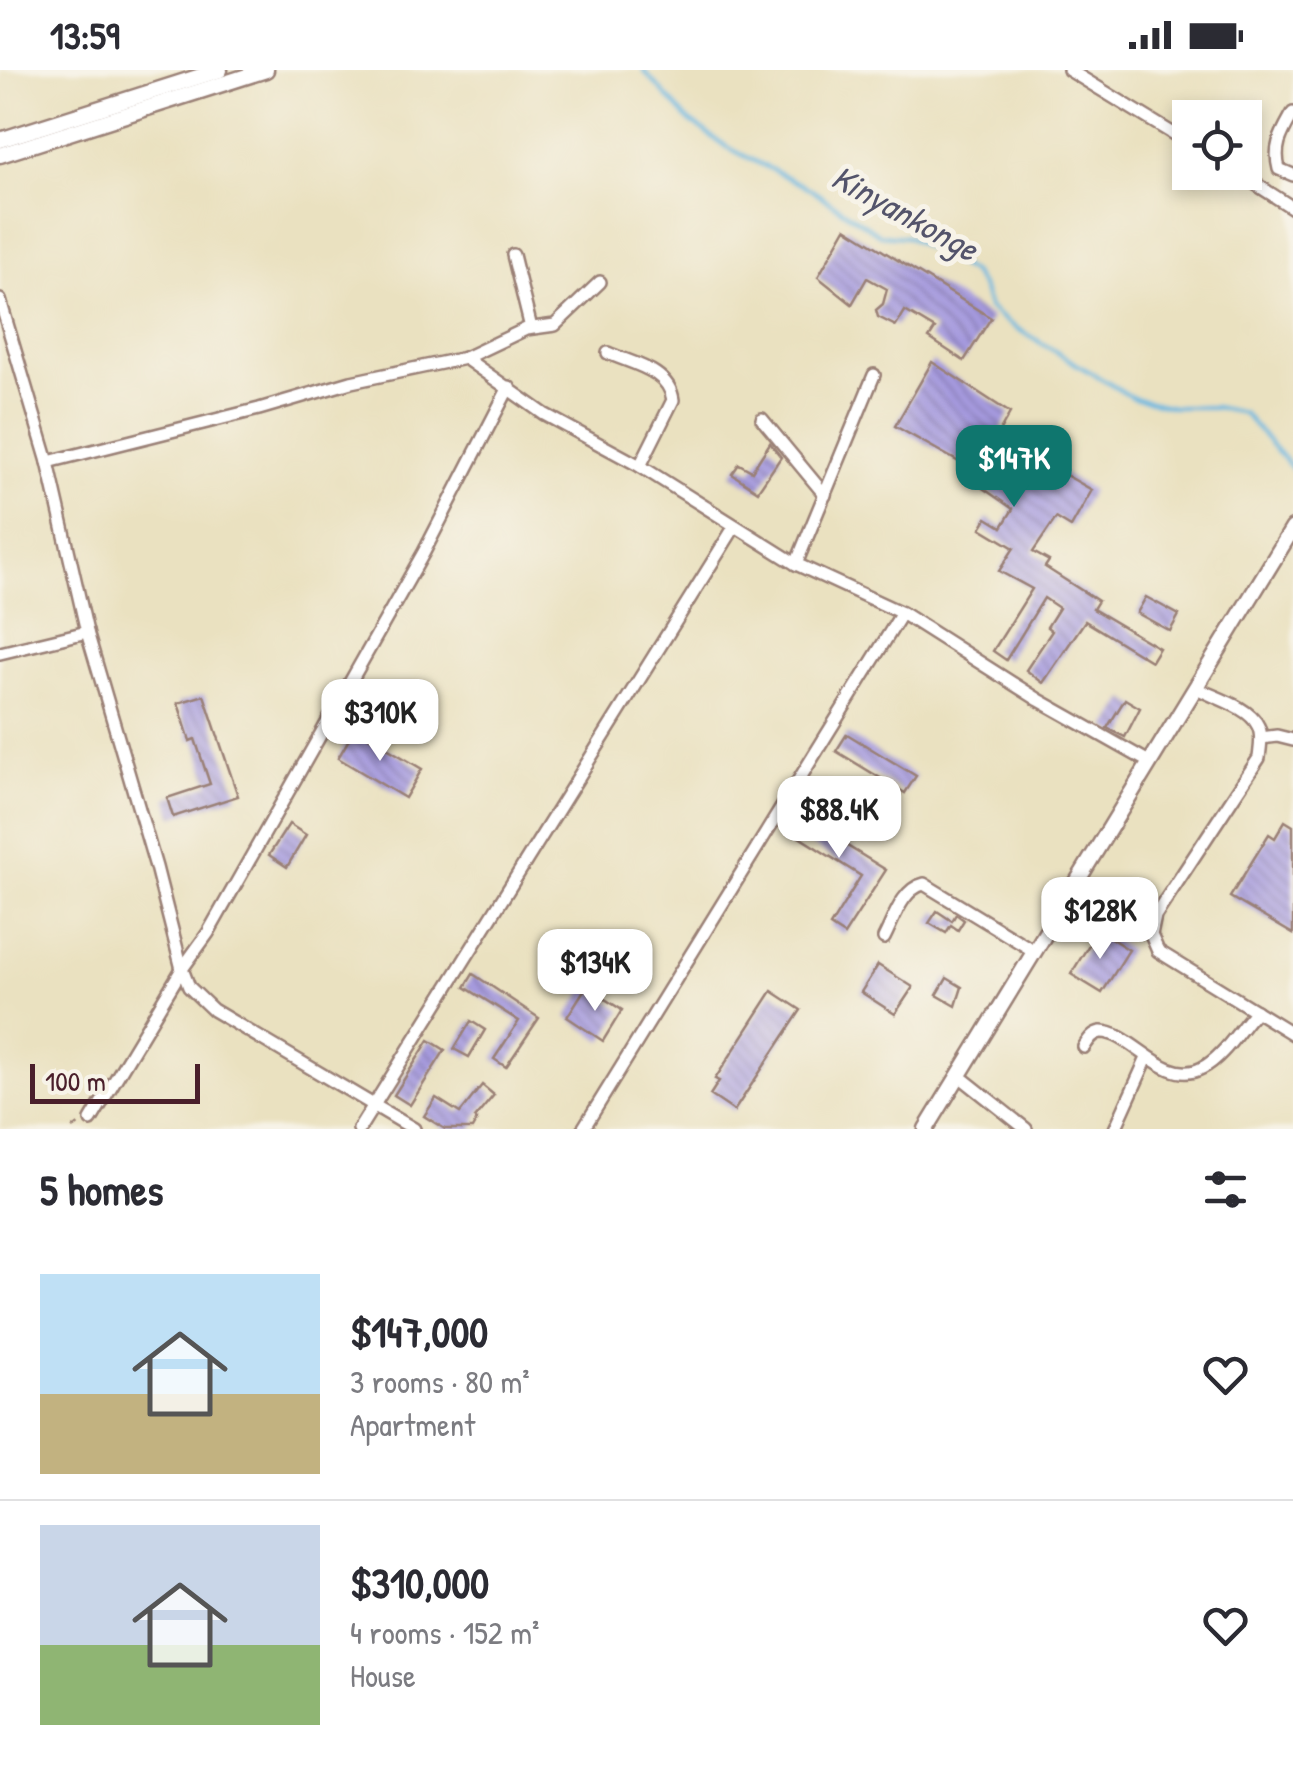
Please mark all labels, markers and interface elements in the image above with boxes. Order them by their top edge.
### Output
text: 13:59 [50,9,120,61]
map controls [1172,100,1262,190]
button: locate [1172,100,1262,190]
water label: Kinyankonge [824,153,989,273]
pin: $147K [944,425,1084,510]
text: $147K [978,436,1050,479]
pin: $310K [310,679,450,764]
text: $310K [343,690,417,733]
pin: $88.4K [758,776,920,861]
text: $88.4K [799,787,879,830]
pin: $128K [1030,877,1170,962]
text: $128K [1063,888,1137,931]
pin: $134K [525,929,665,1014]
text: $134K [560,940,630,983]
scale bar [30,1059,200,1104]
text: 100 m [45,1062,106,1100]
text: 5 homes [40,1161,163,1218]
icon: filters [1198,1162,1253,1217]
text: $147,000 [350,1303,488,1360]
icon: home [120,1314,240,1434]
icon: heart [1198,1347,1253,1402]
text: 3 rooms · 80 m² [350,1360,530,1403]
text: Apartment [350,1403,475,1446]
text: $310,000 [350,1554,489,1611]
icon: home [120,1565,240,1685]
icon: heart [1198,1598,1253,1653]
text: 4 rooms · 152 m² [350,1611,539,1654]
text: House [350,1654,416,1697]

